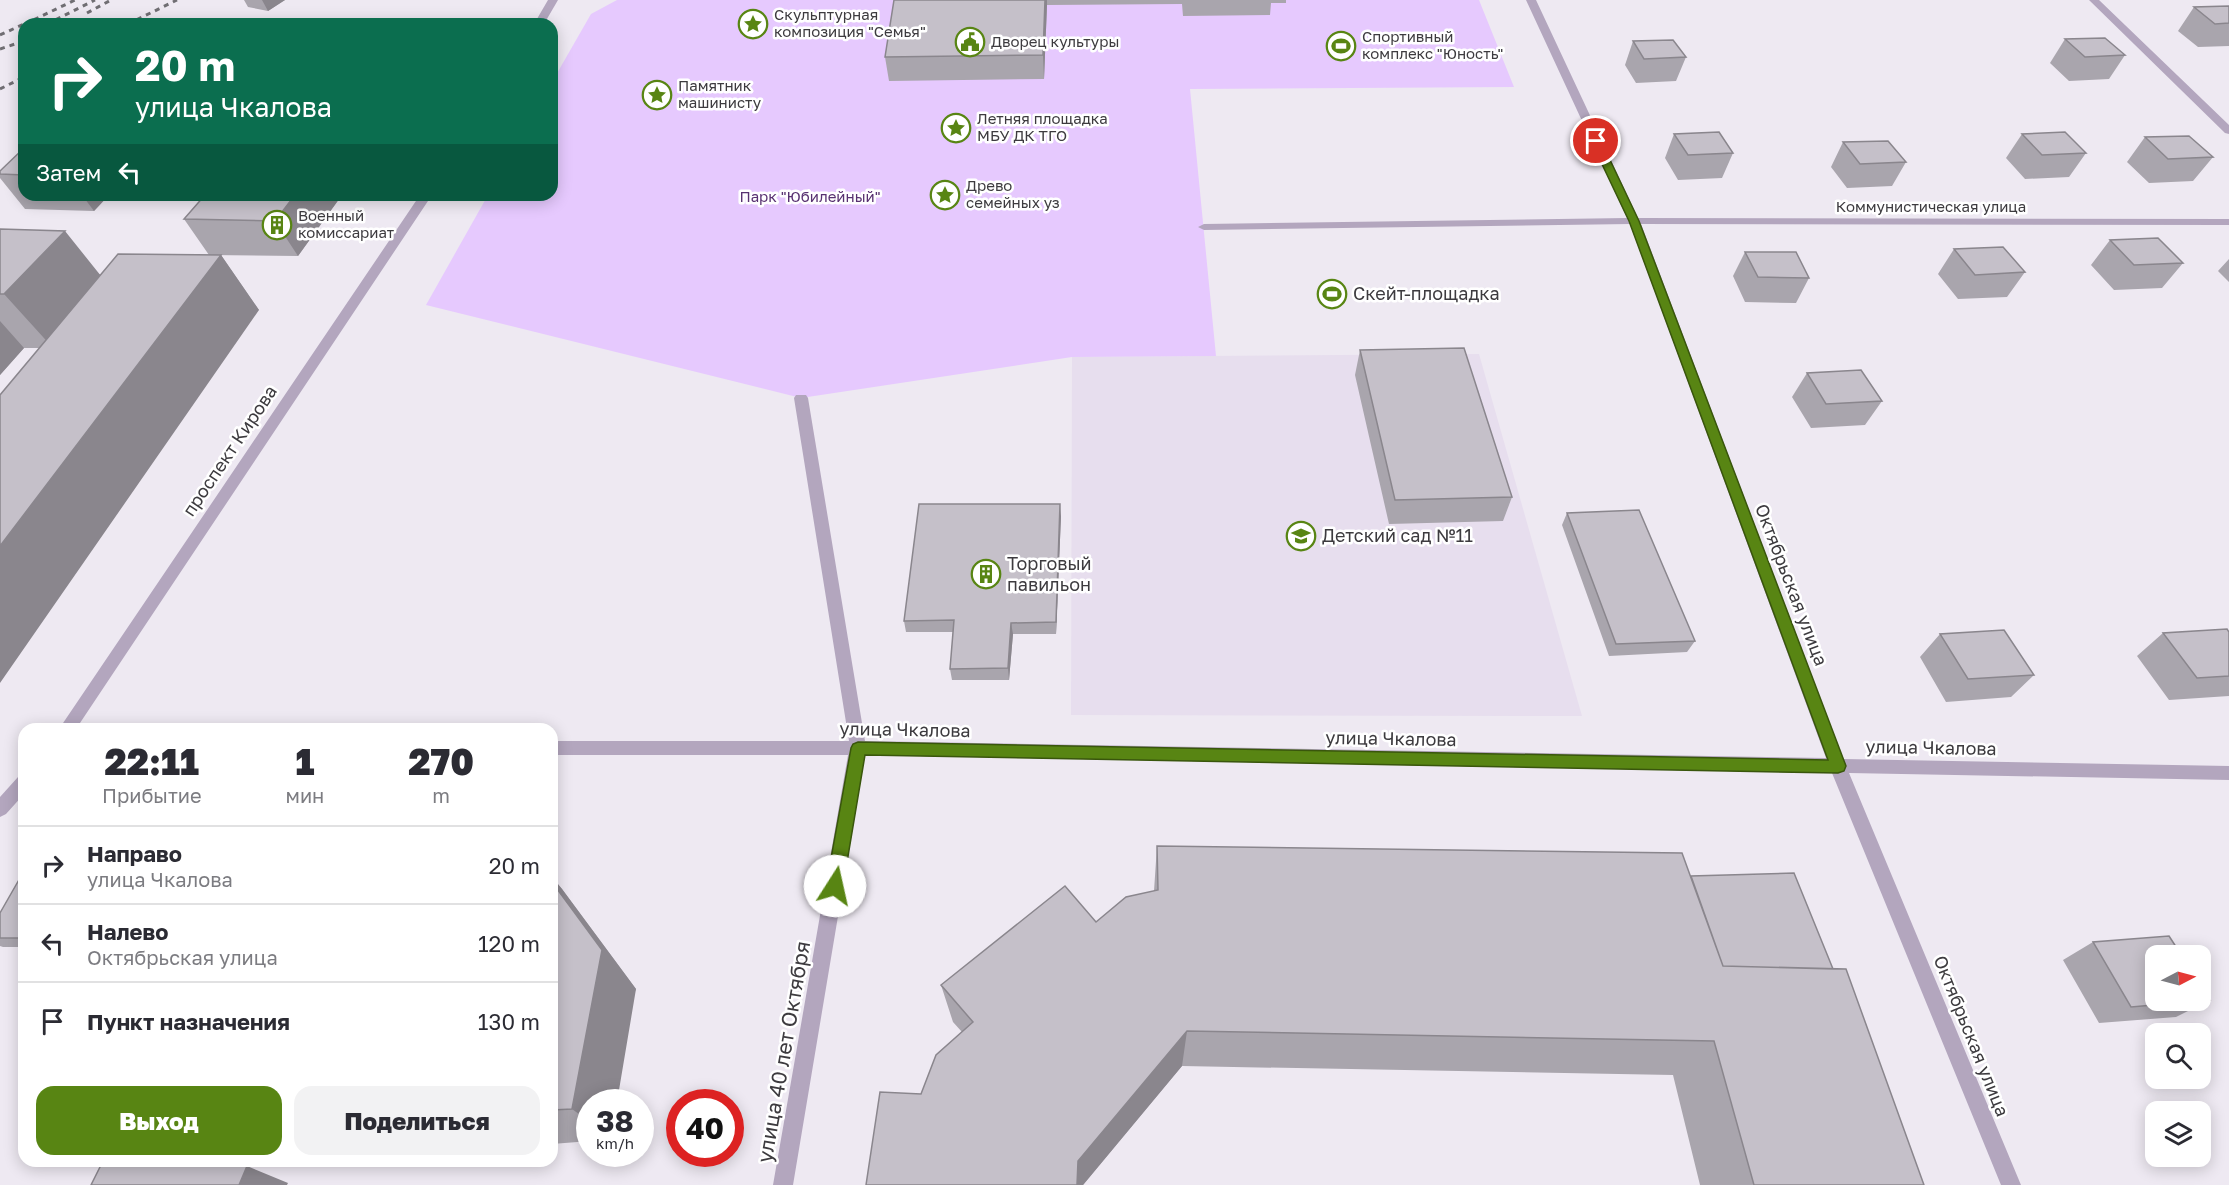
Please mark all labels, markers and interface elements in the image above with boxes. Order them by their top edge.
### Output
place label: Скульптурная композиция "Семья" [774,5,926,40]
place icon: Скульптурная композиция "Семья" [737,8,769,40]
public building icon: Дворец культуры [954,26,986,58]
place label: Спортивный комплекс "Юность" [1362,27,1503,62]
sports icon: Спортивный комплекс "Юность" [1325,30,1357,62]
place label: Дворец культуры [991,32,1119,50]
text: 20 m [135,40,235,90]
icon: right [36,42,114,120]
place label: Памятник машинисту [678,76,762,111]
place icon: Памятник машинисту [641,79,673,111]
text: улица Чкалова [135,91,332,123]
place label: Летняя площадка МБУ ДК ТГО [977,109,1108,144]
place icon: Летняя площадка МБУ ДК ТГО [940,112,972,144]
pin [1570,115,1621,166]
icon: arrive [1579,124,1612,157]
icon: left [113,156,146,189]
text: Затем [36,159,101,186]
place label: Древо семейных уз [966,176,1060,211]
place icon: Древо семейных уз [929,179,961,211]
park label: Парк "Юбилейный" [739,187,881,205]
street label: Коммунистическая улица [1836,197,2026,215]
place label: Военный комиссариат [298,206,395,241]
building icon: Военный комиссариат [261,209,293,241]
sports icon: Скейт-площадка [1316,278,1348,310]
place label: Скейт-площадка [1353,282,1500,304]
street label: проспект Кирова [177,381,281,520]
street label: Октябрьская улица [1751,501,1833,669]
school or university icon: Детский сад №11 [1285,520,1317,552]
place label: Детский сад №11 [1322,524,1473,546]
place label: Торговый павильон [1007,552,1092,595]
building icon: Торговый павильон [970,558,1002,590]
street label: улица Чкалова [839,717,971,741]
street label: улица Чкалова [1325,726,1457,750]
street label: улица Чкалова [1865,735,1997,759]
text: 22:11 [104,740,199,783]
text: 1 [295,740,314,783]
text: 270 [408,740,474,783]
text: Прибытие [102,783,202,807]
text: мин [285,783,324,807]
text: m [432,783,450,807]
text: Направо [87,840,182,867]
icon: right [36,849,69,882]
text: 20 m [489,852,540,879]
position arrow [803,854,867,918]
text: улица Чкалова [87,867,233,891]
text: Налево [87,918,169,945]
icon: left [36,927,69,960]
text: 120 m [478,930,540,957]
street label: улица 40 лет Октября [751,939,815,1165]
text: Октябрьская улица [87,945,278,969]
north arrow [2145,945,2211,1011]
map controls [2145,945,2211,1167]
street label: Октябрьская улица [1930,952,2014,1119]
icon: arrive [36,1005,69,1038]
text: Пункт назначения [87,1008,290,1035]
text: 130 m [478,1008,540,1035]
button: search [2145,1023,2211,1089]
button: Выход [36,1086,282,1155]
button: Поделиться [294,1086,540,1155]
speed limit sign: 40 [666,1089,744,1167]
button: layers [2145,1101,2211,1167]
text: 38 [596,1103,634,1139]
text: km/h [596,1134,634,1152]

